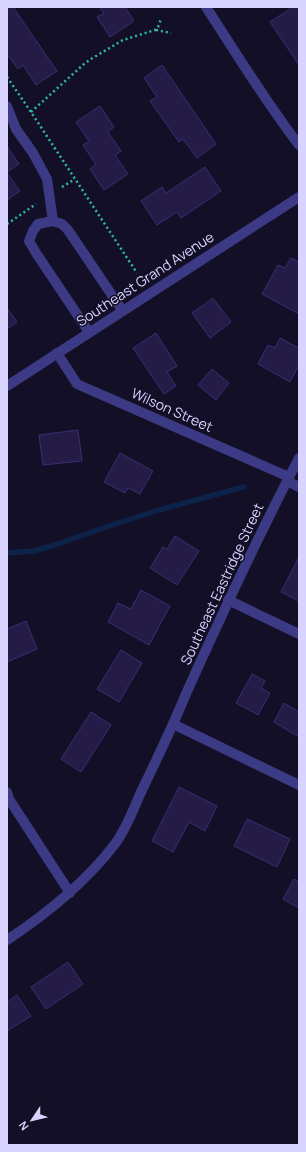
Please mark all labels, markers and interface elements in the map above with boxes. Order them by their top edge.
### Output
street label: Southeast Grand Avenue [72,227,217,330]
street label: Wilson Street [128,383,216,436]
street label: Southeast Eastridge Street [176,499,268,668]
north arrow [12,1100,52,1140]
text: N [15,1118,32,1134]

